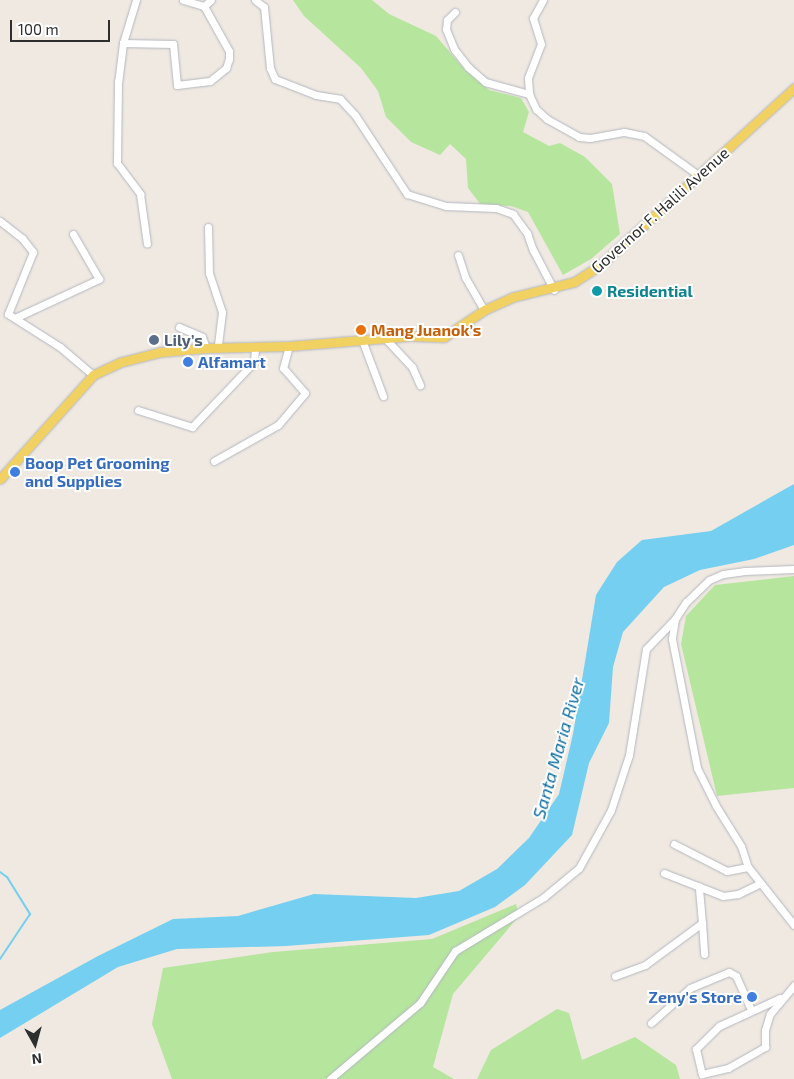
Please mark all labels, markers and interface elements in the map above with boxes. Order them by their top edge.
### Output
scale bar [12,10,112,42]
text: 100 m [18,20,59,38]
street label: Governor F. Halili Avenue [587,143,733,277]
place label: Residential [607,281,693,301]
marker: Residential [591,285,603,297]
place label: Mang Juanok’s [371,320,482,340]
marker: Mang Juanok’s [355,324,367,336]
place label: Lily’s [164,330,203,350]
marker: Lily’s [148,334,160,346]
place label: Alfamart [198,352,266,372]
marker: Alfamart [182,356,194,368]
place label: Boop Pet Grooming and Supplies [25,453,169,491]
marker: Boop Pet Grooming and Supplies [9,466,21,478]
water label: Santa Maria River [528,675,588,821]
place label: Zeny's Store [649,987,742,1007]
marker: Zeny's Store [746,991,758,1003]
north arrow [10,1019,60,1069]
text: N [31,1050,43,1068]

